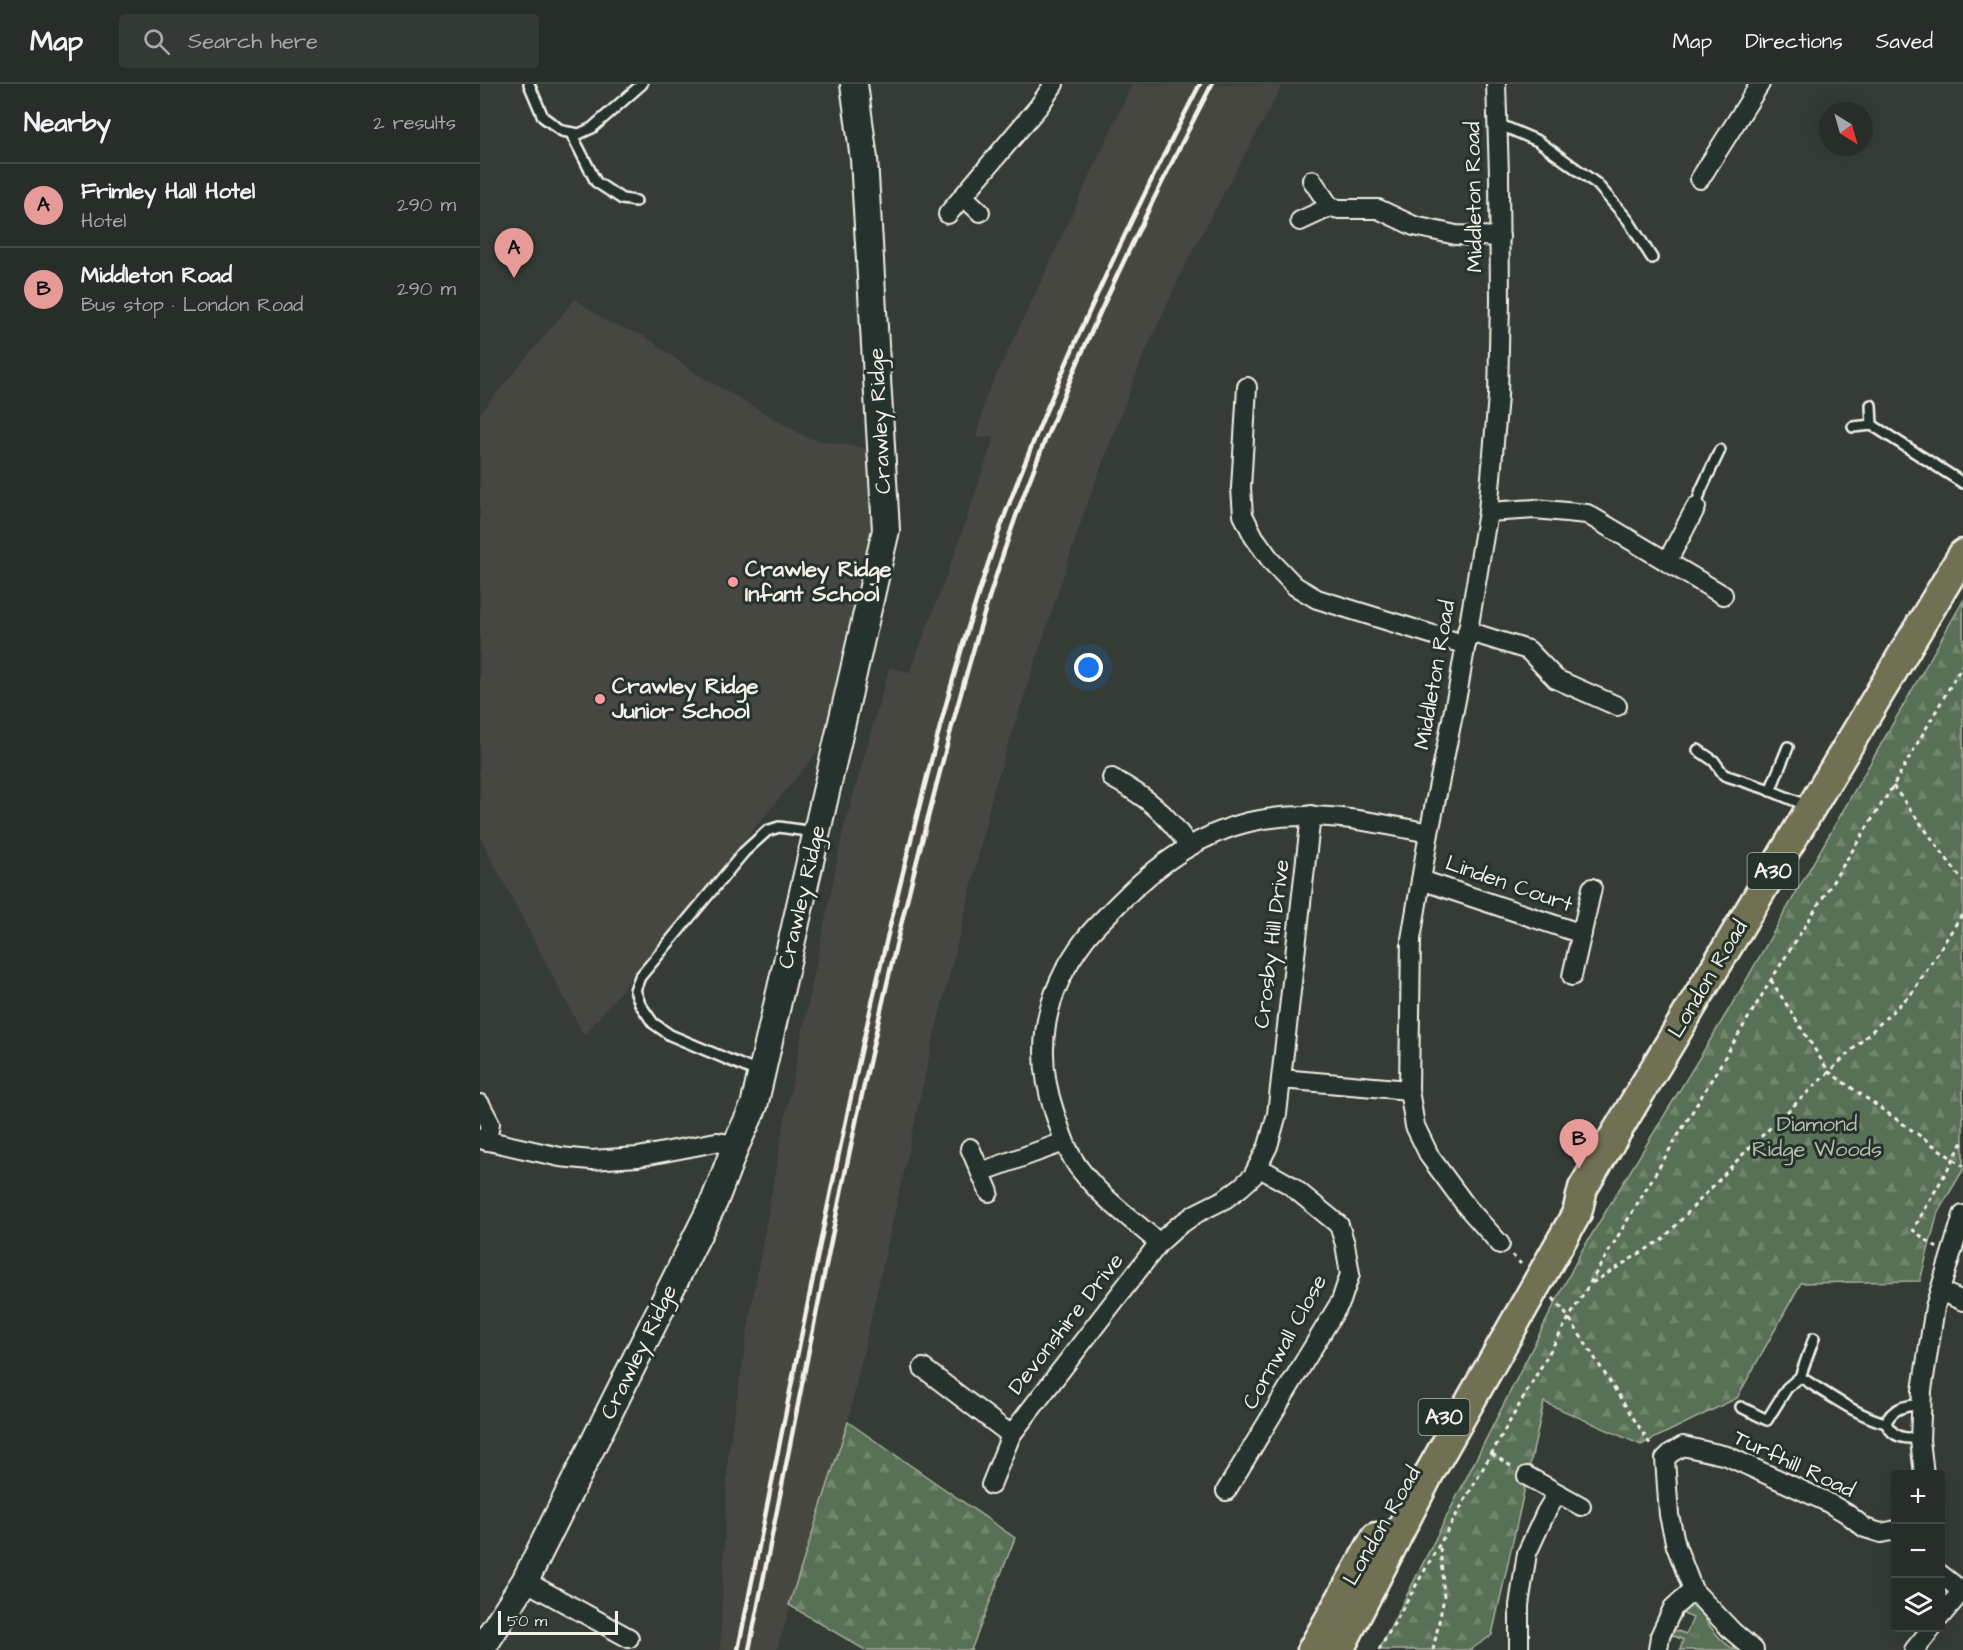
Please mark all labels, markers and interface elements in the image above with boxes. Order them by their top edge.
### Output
search box [119,14,539,68]
text: Map [30,22,83,61]
icon: search [140,25,173,58]
text: Search here [188,26,318,57]
text: Map [1672,27,1712,56]
text: Directions [1745,27,1843,56]
text: Saved [1876,27,1933,56]
north arrow [1819,102,1873,156]
text: Nearby [24,105,111,141]
text: 2 results [373,109,456,137]
street label: Middleton Road [1457,121,1491,273]
text: Frimley Hall Hotel [81,176,255,207]
text: A [37,191,50,219]
text: 290 m [397,191,456,219]
text: Hotel [81,207,126,235]
pin: A [495,228,534,278]
text: Middleton Road [81,260,232,291]
text: B [36,275,51,303]
text: 290 m [397,275,456,303]
text: Bus stop · London Road [81,291,303,319]
street label: Crawley Ridge [861,347,900,495]
place label: Crawley Ridge Infant School [745,554,892,610]
marker: Crawley Ridge Infant School [726,575,740,589]
street label: Middleton Road [1407,598,1463,752]
your location [1074,653,1103,682]
place label: Crawley Ridge Junior School [611,671,759,727]
marker: Crawley Ridge Junior School [593,692,607,706]
street label: Crawley Ridge [770,822,835,972]
street label: Linden Court [1441,848,1577,920]
road number: A30 [1748,853,1798,889]
street label: Crosby Hill Drive [1246,858,1299,1030]
street label: London Road [1661,914,1755,1044]
park label: Diamond Ridge Woods [1752,1109,1882,1166]
pin: B [1560,1120,1598,1169]
street label: Devonshire Drive [1001,1247,1131,1401]
street label: Cornwall Close [1235,1269,1335,1415]
street label: Crawley Ridge [593,1279,686,1425]
road number: A30 [1418,1399,1470,1435]
street label: Turfhill Road [1728,1422,1860,1506]
street label: London Road [1335,1461,1429,1591]
map controls [1891,1470,1945,1632]
button: + [1891,1470,1945,1524]
button: − [1891,1524,1945,1578]
button: layers [1891,1578,1945,1632]
scale bar [498,1608,618,1636]
text: 50 m [507,1610,547,1632]

